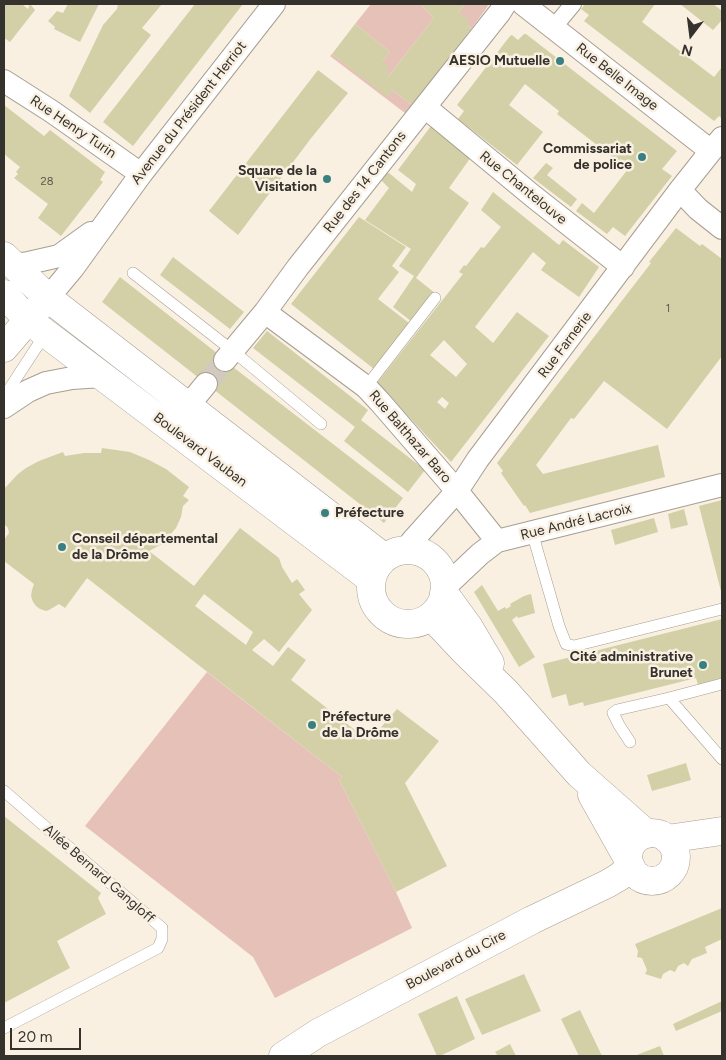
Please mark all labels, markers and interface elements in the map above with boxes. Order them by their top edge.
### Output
north arrow [666,10,716,60]
street label: Avenue du Président Herriot [128,38,250,188]
street label: Rue Belle Image [572,40,662,114]
text: N [680,40,694,60]
place label: AESIO Mutuelle [449,53,550,69]
marker: AESIO Mutuelle [554,55,566,67]
street label: Rue Henry Turin [27,92,119,162]
street label: Rue des 14 Cantons [320,128,410,236]
place label: Commissariat de police [543,141,632,174]
street label: Rue Chantelouve [476,148,570,228]
marker: Commissariat de police [636,151,648,163]
place label: Square de la Visitation [238,163,317,196]
marker: Square de la Visitation [321,173,333,185]
house number: 28 [41,175,53,189]
house number: 1 [666,302,670,316]
street label: Rue Farnerie [535,309,595,381]
street label: Rue Balthazar Baro [365,387,455,487]
street label: Boulevard Vauban [150,409,250,491]
street label: Rue André Lacroix [519,500,633,544]
place label: Préfecture [335,505,404,521]
marker: Préfecture [319,507,331,519]
place label: Conseil départemental de la Drôme [72,531,218,564]
marker: Conseil départemental de la Drôme [56,541,68,553]
place label: Cité administrative Brunet [570,649,693,682]
marker: Cité administrative Brunet [697,659,709,671]
place label: Préfecture de la Drôme [322,709,399,742]
marker: Préfecture de la Drôme [306,719,318,731]
street label: Allée Bernard Gangloff [40,821,158,927]
street label: Boulevard du Cire [403,927,509,993]
scale bar [12,1018,84,1050]
text: 20 m [18,1028,52,1046]

